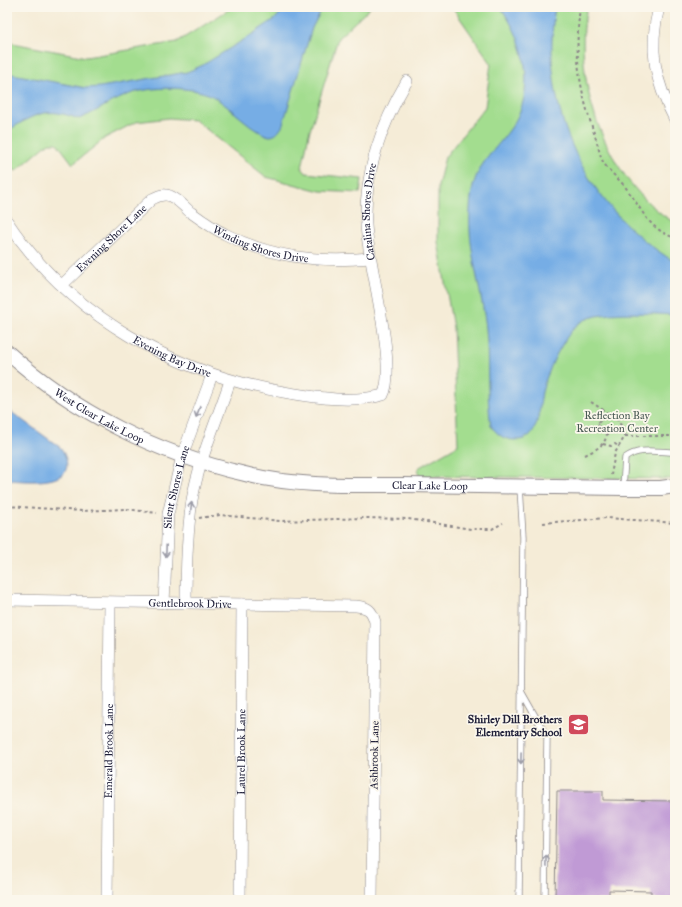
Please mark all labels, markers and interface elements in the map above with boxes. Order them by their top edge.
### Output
street label: Catalina Shores Drive [360,161,379,261]
street label: Evening Shore Lane [74,202,150,275]
street label: Winding Shores Drive [211,223,309,265]
street label: Evening Bay Drive [131,333,213,380]
street label: West Clear Lake Loop [52,386,147,447]
one-way arrow [194,405,202,417]
park label: Reflection Bay Recreation Center [576,409,659,435]
street label: Silent Shores Lane [161,443,193,529]
street label: Clear Lake Loop [392,479,468,493]
one-way arrow [188,502,195,515]
one-way arrow [162,544,170,557]
street label: Gentlebrook Drive [148,596,232,611]
street label: Emerald Brook Lane [102,703,116,798]
street label: Laurel Brook Lane [235,709,248,795]
school or university icon: Shirley Dill Brothers Elementary School [565,712,591,738]
place label: Shirley Dill Brothers Elementary School [468,713,563,740]
street label: Ashbrook Lane [367,720,382,791]
one-way arrow [517,751,525,764]
one-way arrow [542,855,549,868]

